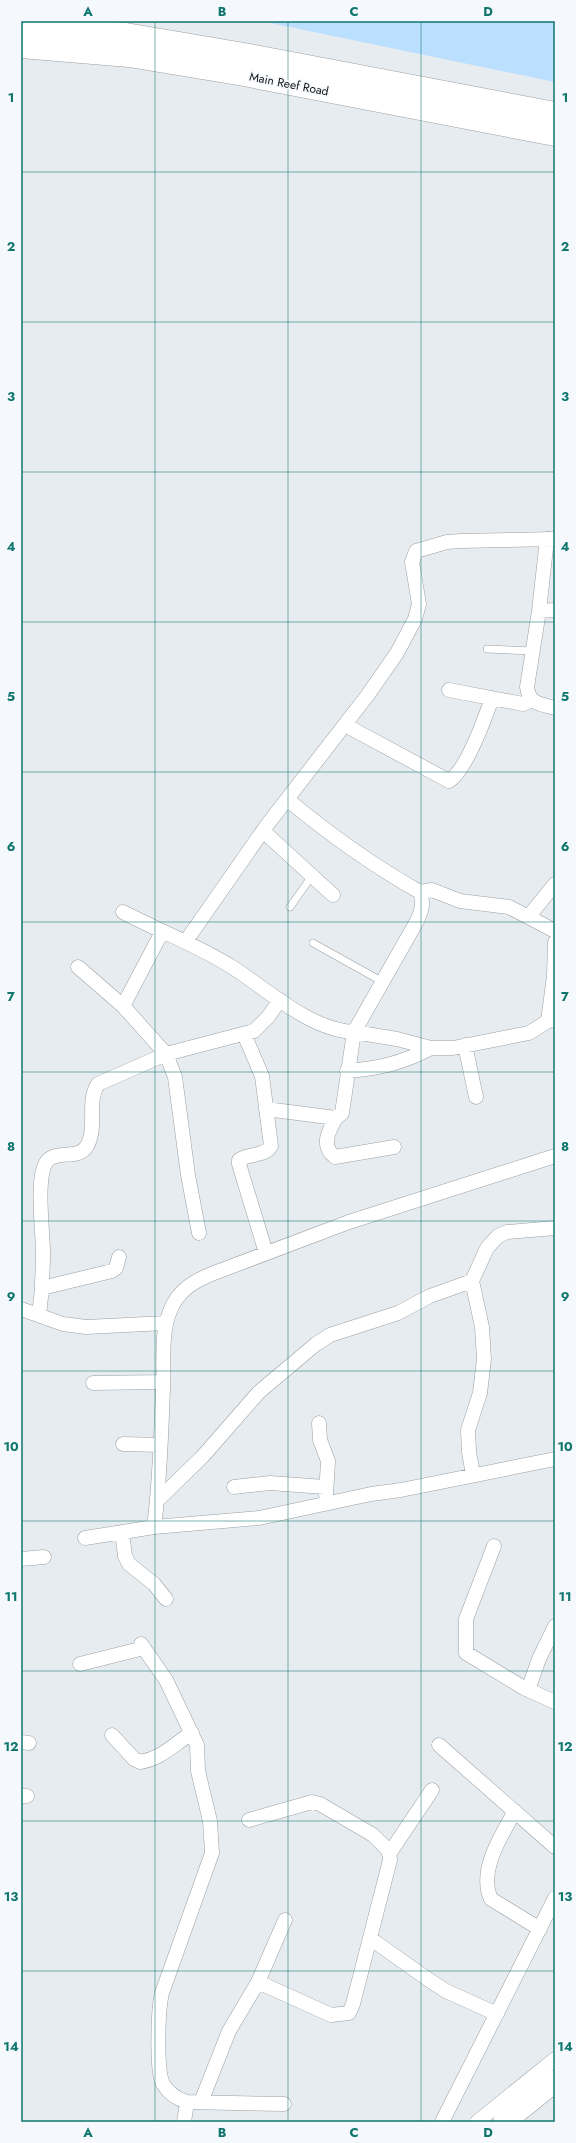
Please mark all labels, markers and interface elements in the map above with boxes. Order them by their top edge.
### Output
text: A [82,2,93,21]
text: B [218,2,227,21]
text: C [349,2,359,21]
text: D [483,2,493,21]
street label: Main Reef Road [248,67,330,101]
text: 1 [8,88,14,107]
text: 1 [562,88,568,107]
text: 2 [7,237,15,256]
text: 2 [561,237,569,256]
text: 3 [7,387,15,406]
text: 3 [561,387,569,406]
text: 4 [6,537,16,556]
text: 4 [560,537,570,556]
text: 5 [7,687,15,706]
text: 5 [561,687,569,706]
text: 6 [7,837,16,856]
text: 6 [561,837,570,856]
text: 7 [7,987,15,1006]
text: 7 [561,987,569,1006]
text: 8 [7,1137,15,1156]
text: 8 [561,1137,569,1156]
text: 9 [7,1287,16,1306]
text: 9 [561,1287,570,1306]
text: 10 [3,1437,19,1456]
text: 10 [557,1437,573,1456]
text: 11 [4,1587,18,1606]
text: 11 [558,1587,572,1606]
text: 12 [3,1737,19,1756]
text: 12 [557,1737,573,1756]
text: 13 [4,1887,18,1906]
text: 13 [558,1887,572,1906]
text: 14 [3,2037,19,2056]
text: 14 [557,2037,573,2056]
text: A [82,2123,93,2142]
text: B [218,2123,227,2142]
text: C [349,2123,359,2142]
text: D [483,2123,493,2142]

